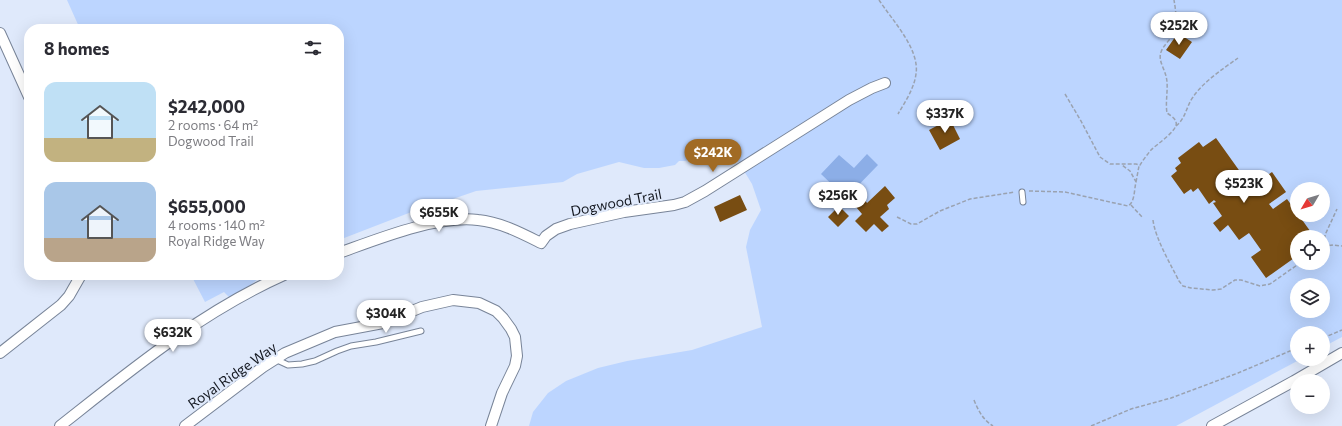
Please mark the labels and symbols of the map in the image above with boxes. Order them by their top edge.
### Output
pin: $252K [1151,12,1207,46]
pin: $337K [917,100,973,134]
pin: $242K [685,139,741,173]
pin: $523K [1216,170,1272,204]
pin: $256K [810,182,866,216]
north arrow [1290,182,1330,222]
street label: Dogwood Trail [569,185,663,219]
pin: $655K [411,199,467,233]
pin: $304K [358,300,414,334]
pin: $632K [145,319,201,353]
street label: Royal Ridge Way [184,338,280,412]

